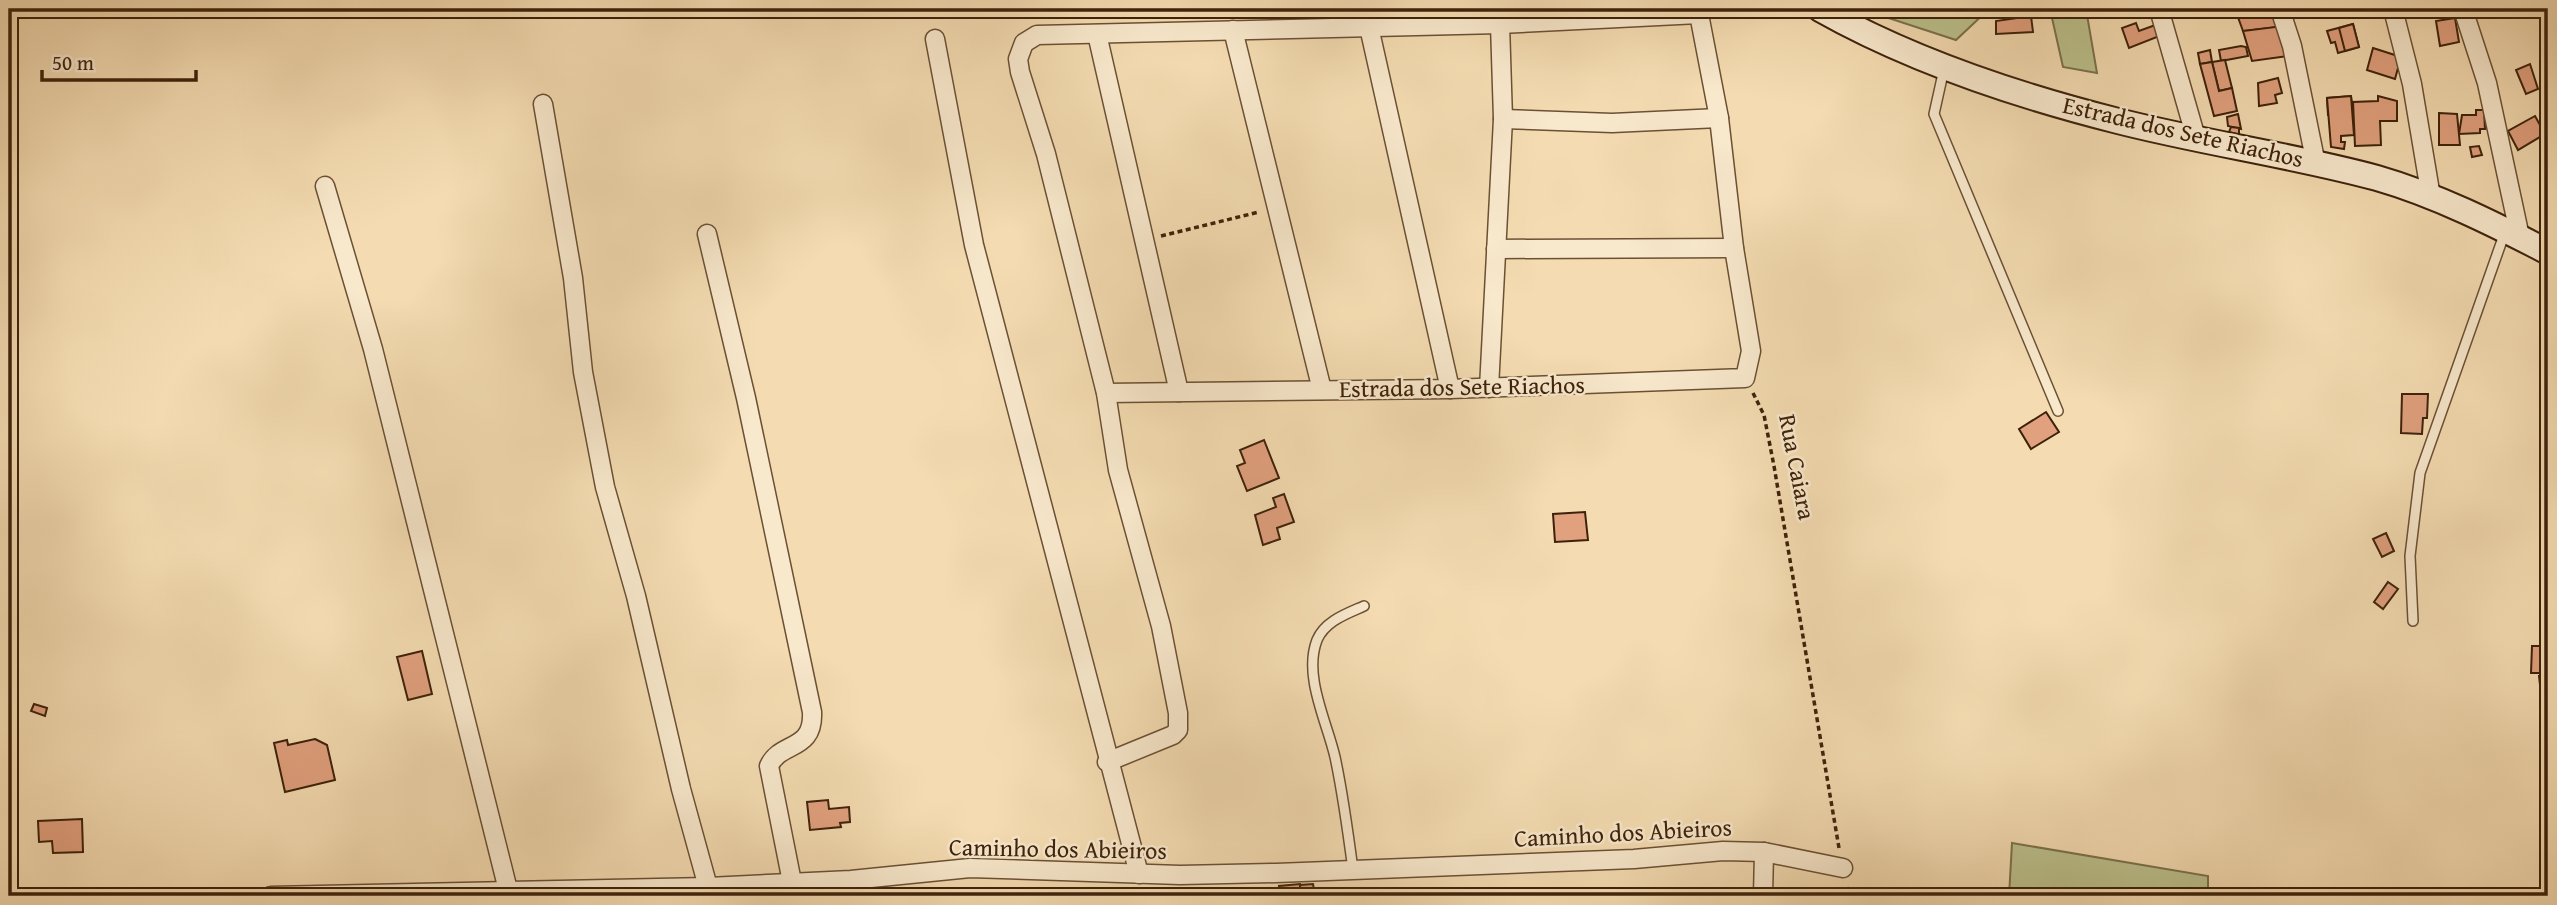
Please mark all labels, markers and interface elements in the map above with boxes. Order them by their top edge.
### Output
scale bar [42,38,196,82]
text: 50 m [52,47,94,78]
street label: Estrada dos Sete Riachos [2059,87,2307,176]
street label: Estrada dos Sete Riachos [1339,367,1585,406]
street label: Rua Caiara [1770,411,1825,523]
street label: Caminho dos Abieiros [1513,809,1733,856]
street label: Caminho dos Abieiros [949,829,1167,868]

